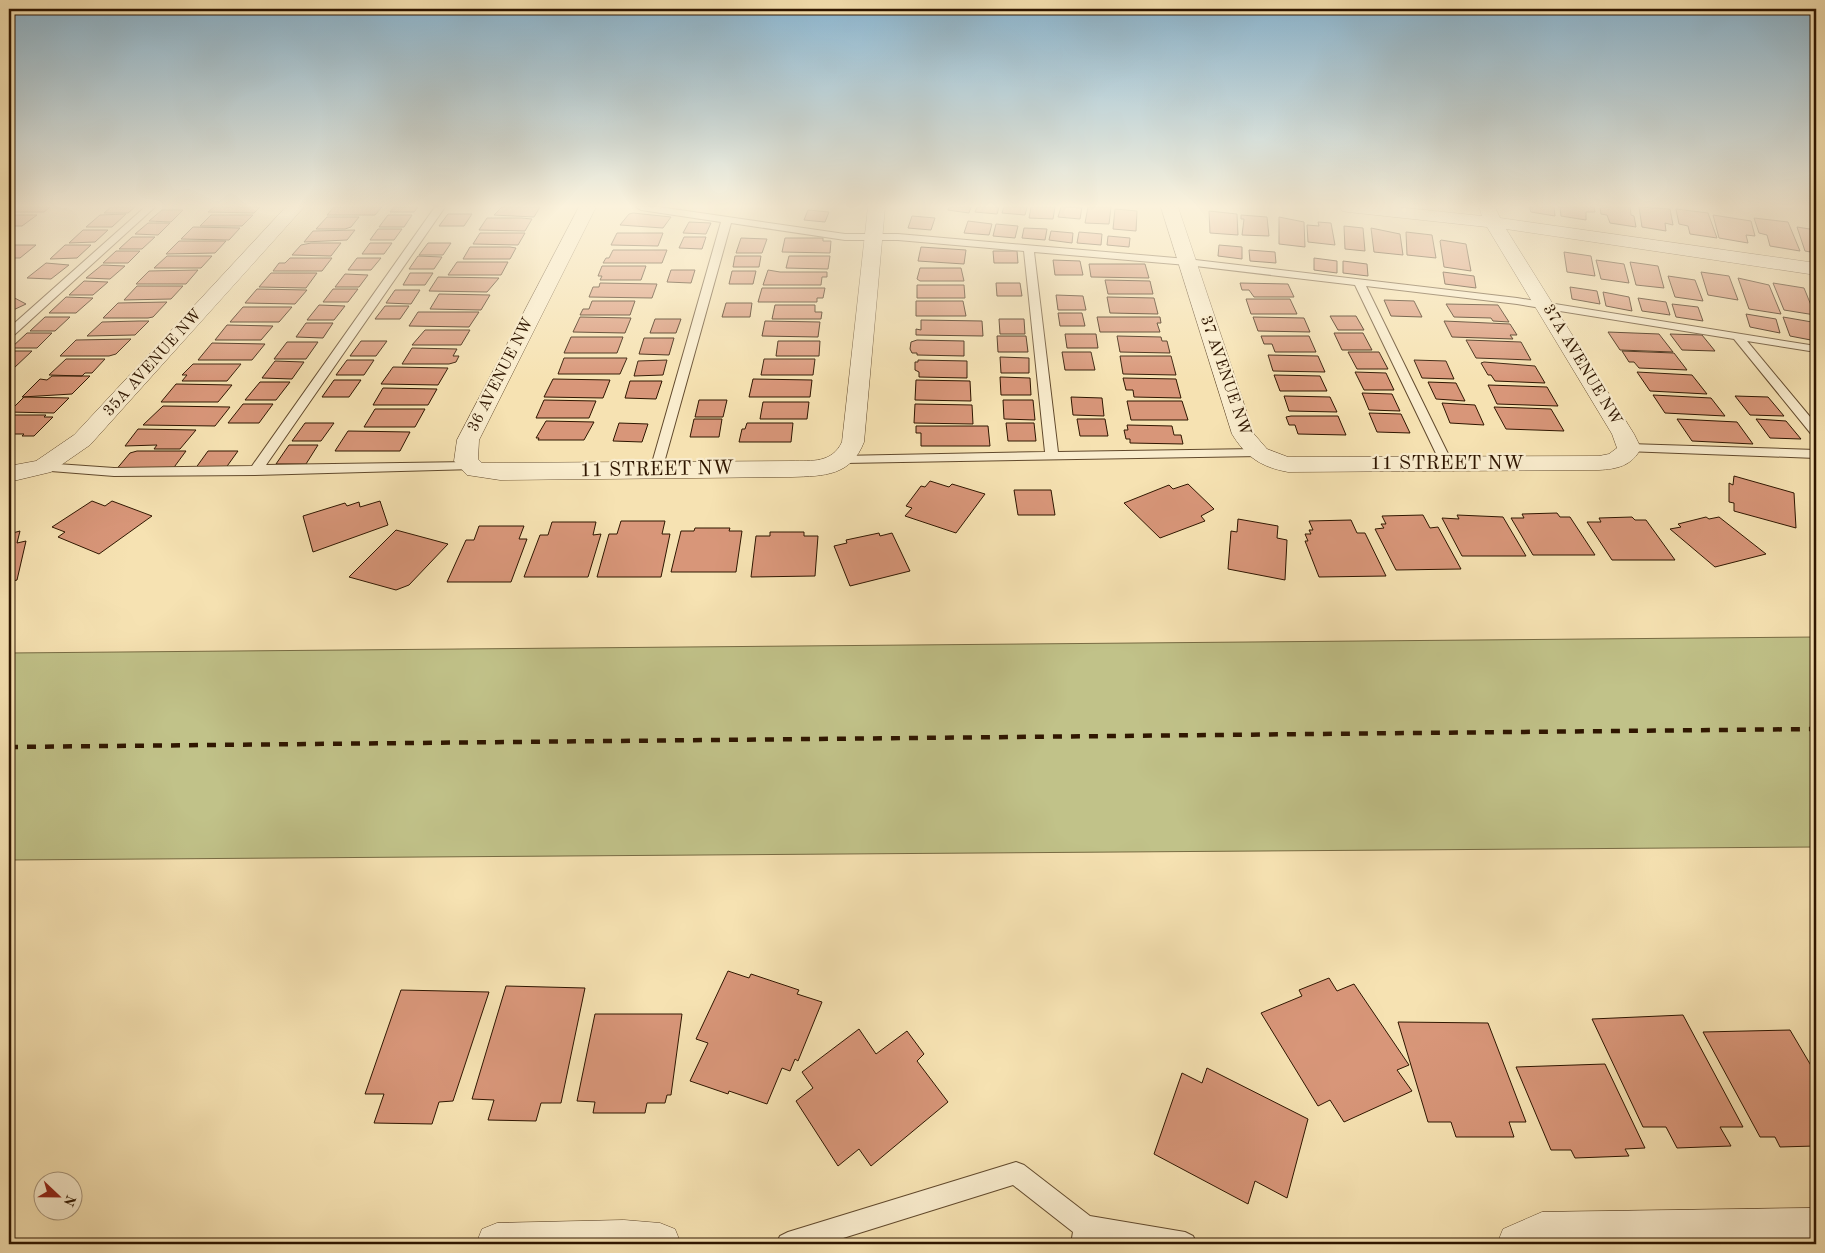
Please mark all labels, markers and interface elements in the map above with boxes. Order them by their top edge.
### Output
street label: 37A AVENUE NW [1540,302,1624,428]
street label: 35A AVENUE NW [101,306,205,420]
street label: 37 AVENUE NW [1197,314,1253,438]
street label: 36 AVENUE NW [465,315,537,435]
street label: 11 STREET NW [1370,454,1524,474]
street label: 11 STREET NW [580,459,734,481]
north arrow [32,1170,82,1220]
text: N [61,1193,78,1208]

